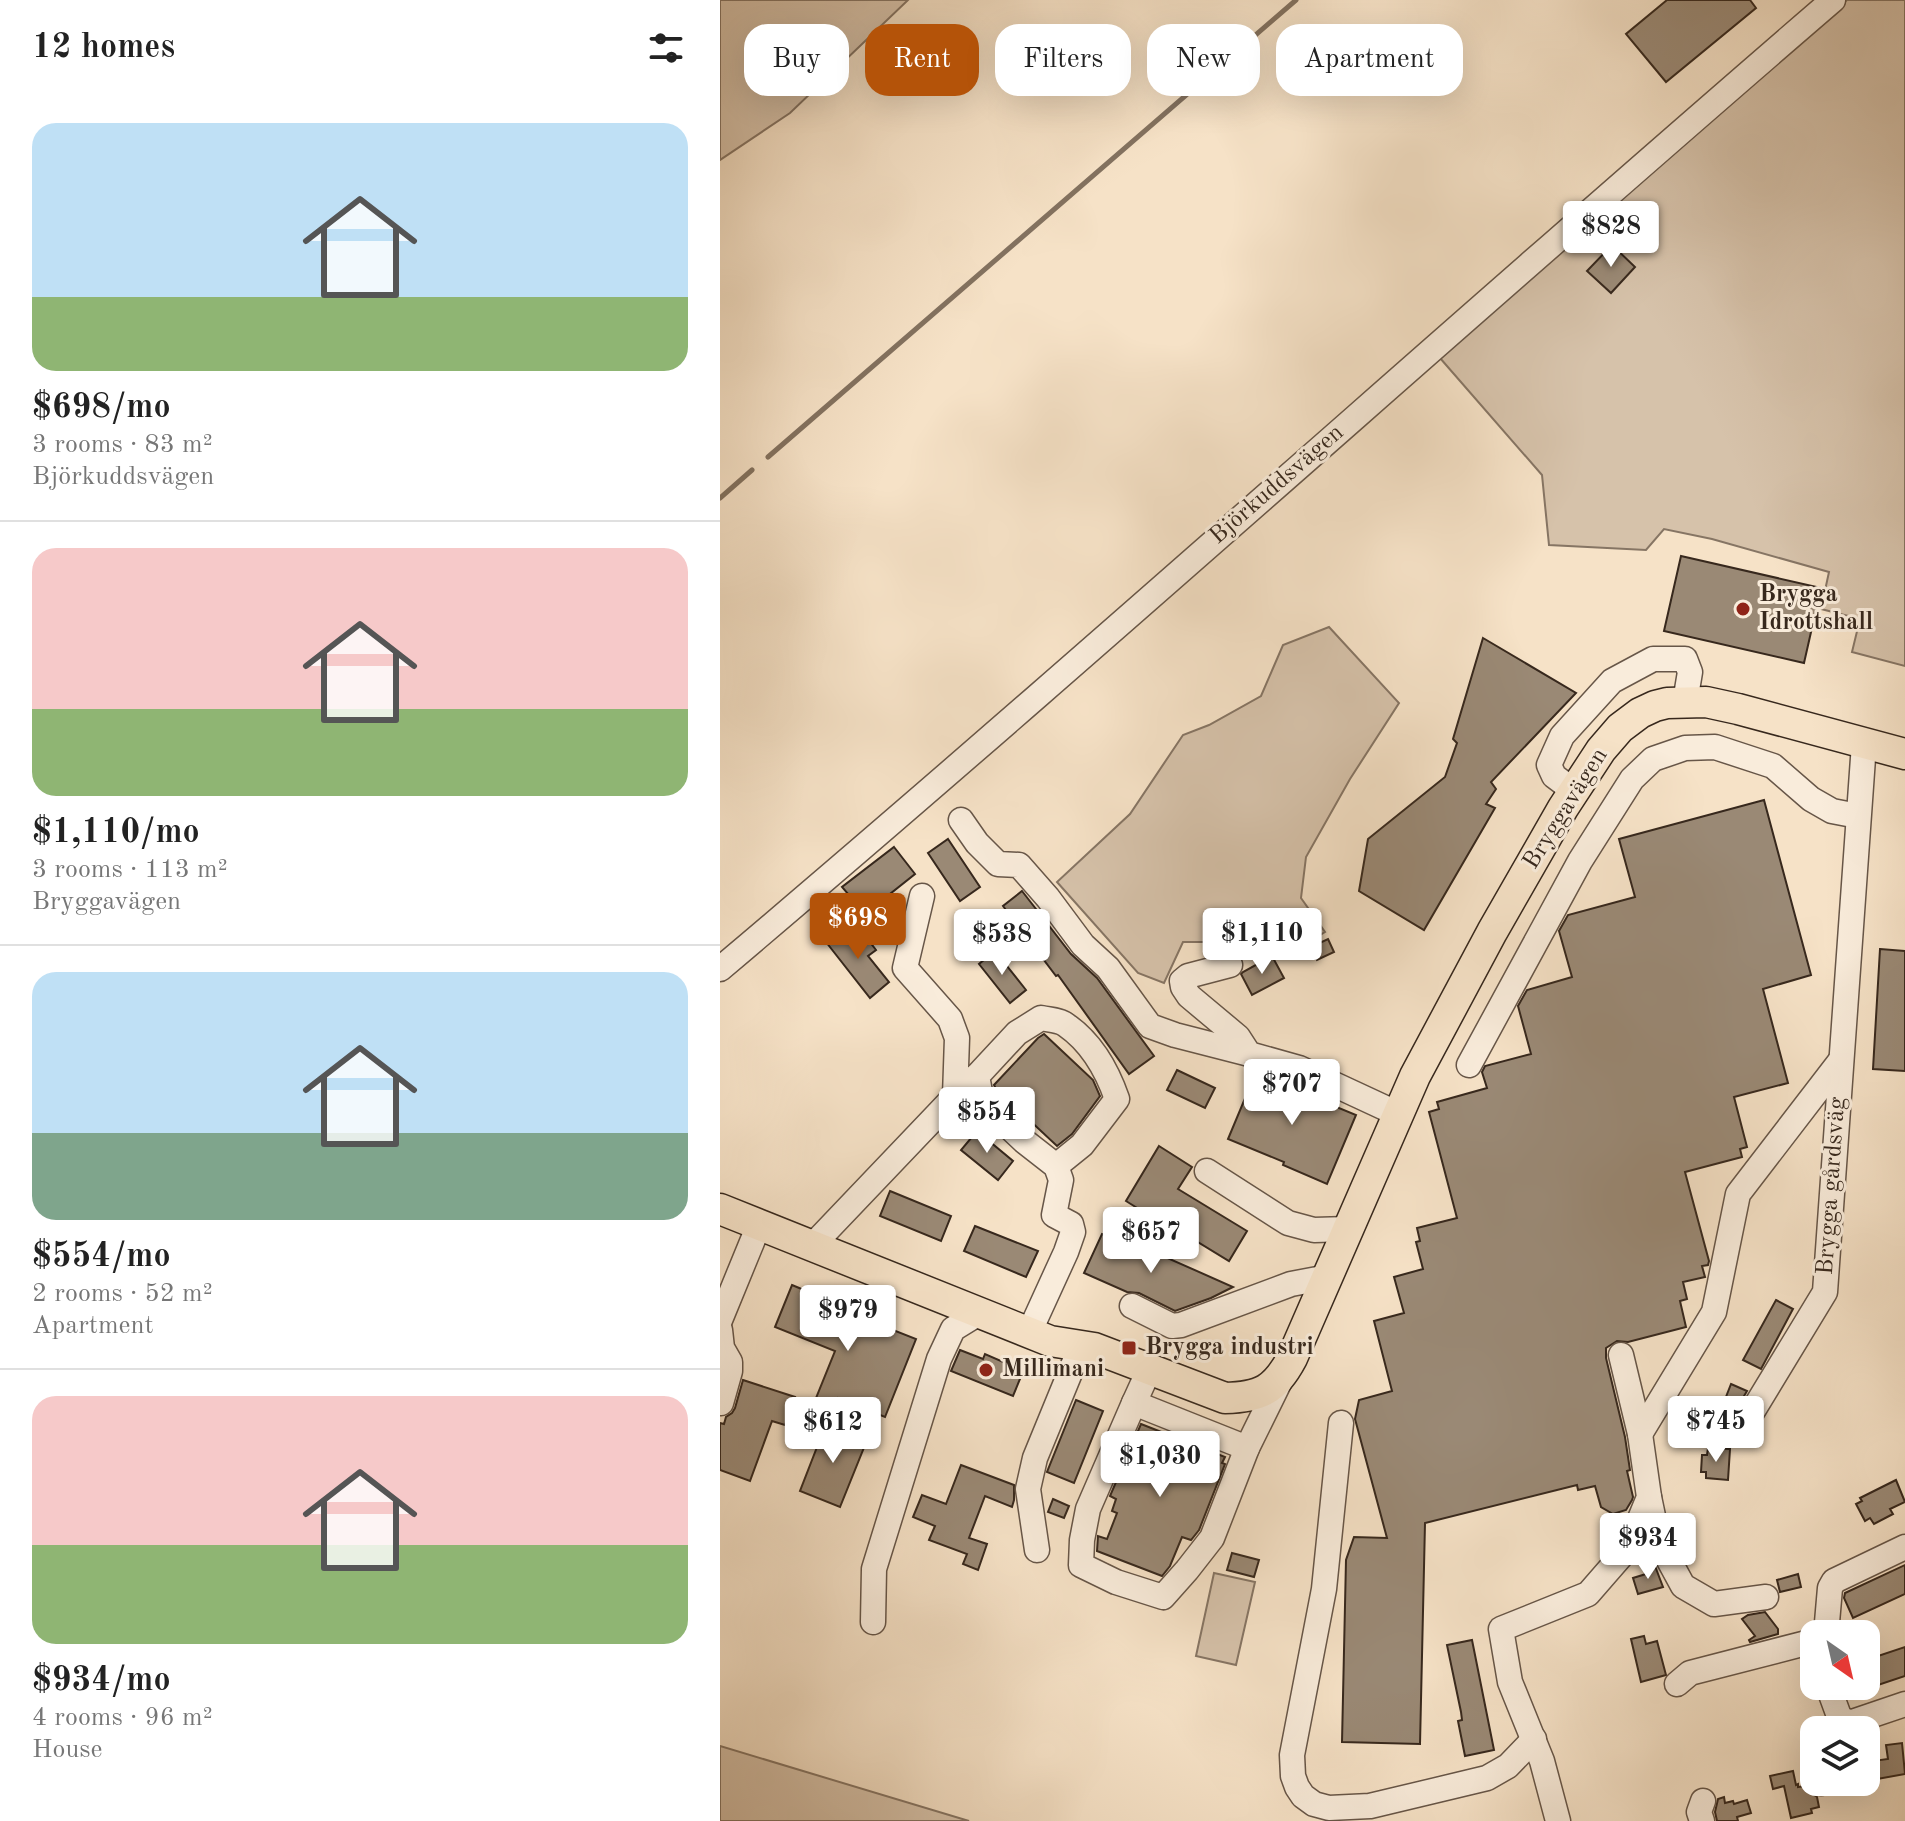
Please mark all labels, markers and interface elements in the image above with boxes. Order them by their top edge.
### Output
chip: Buy [744,24,849,96]
chip: Rent [865,24,979,96]
chip: Filters [995,24,1131,96]
chip: New [1147,24,1260,96]
chip: Apartment [1276,24,1463,96]
icon: filters [644,26,688,70]
text: 12 homes [32,31,175,65]
icon: home [288,175,432,319]
pin: $828 [1564,201,1658,269]
text: $828 [1581,214,1641,240]
text: $698/mo [32,391,171,425]
street label: Björkuddsvägen [1206,421,1348,549]
text: 3 rooms · 83 m² [32,432,213,458]
text: Björkuddsvägen [32,464,214,490]
place label: Brygga Idrottshall [1759,583,1873,635]
icon: home [288,600,432,744]
marker: Brygga Idrottshall [1734,600,1752,618]
street label: Bryggavägen [1519,744,1613,874]
text: $1,110/mo [32,816,200,850]
text: 3 rooms · 113 m² [32,857,228,883]
text: Bryggavägen [32,889,181,915]
pin: $698 [811,893,905,961]
text: $698 [828,906,888,932]
pin: $1,110 [1197,908,1327,976]
pin: $538 [955,909,1049,977]
text: $1,110 [1221,921,1303,947]
text: $538 [972,922,1032,948]
icon: home [288,1024,432,1168]
pin: $707 [1245,1059,1339,1127]
text: $707 [1262,1072,1322,1098]
pin: $554 [940,1087,1034,1155]
street label: Brygga gårdsväg [1814,1096,1850,1276]
text: $554 [957,1100,1017,1126]
pin: $657 [1104,1207,1198,1275]
text: $657 [1121,1220,1181,1246]
text: $554/mo [32,1240,171,1274]
text: 2 rooms · 52 m² [32,1281,213,1307]
pin: $979 [801,1285,895,1353]
text: $979 [818,1298,878,1324]
text: Apartment [32,1313,154,1339]
place label: Brygga industri [1145,1336,1314,1360]
marker: Brygga industri [1120,1339,1138,1357]
place label: Millimani [1002,1358,1104,1382]
marker: Millimani [977,1361,995,1379]
pin: $745 [1669,1396,1763,1464]
pin: $612 [786,1397,880,1465]
text: $745 [1686,1409,1746,1435]
text: $612 [803,1410,863,1436]
pin: $1,030 [1095,1431,1225,1499]
text: $1,030 [1119,1444,1201,1470]
icon: home [288,1448,432,1592]
pin: $934 [1601,1513,1695,1581]
text: $934 [1618,1526,1678,1552]
north arrow [1800,1620,1880,1700]
map controls [1800,1620,1880,1796]
text: $934/mo [32,1664,171,1698]
text: 4 rooms · 96 m² [32,1705,213,1731]
button: layers [1800,1716,1880,1796]
text: House [32,1737,103,1763]

